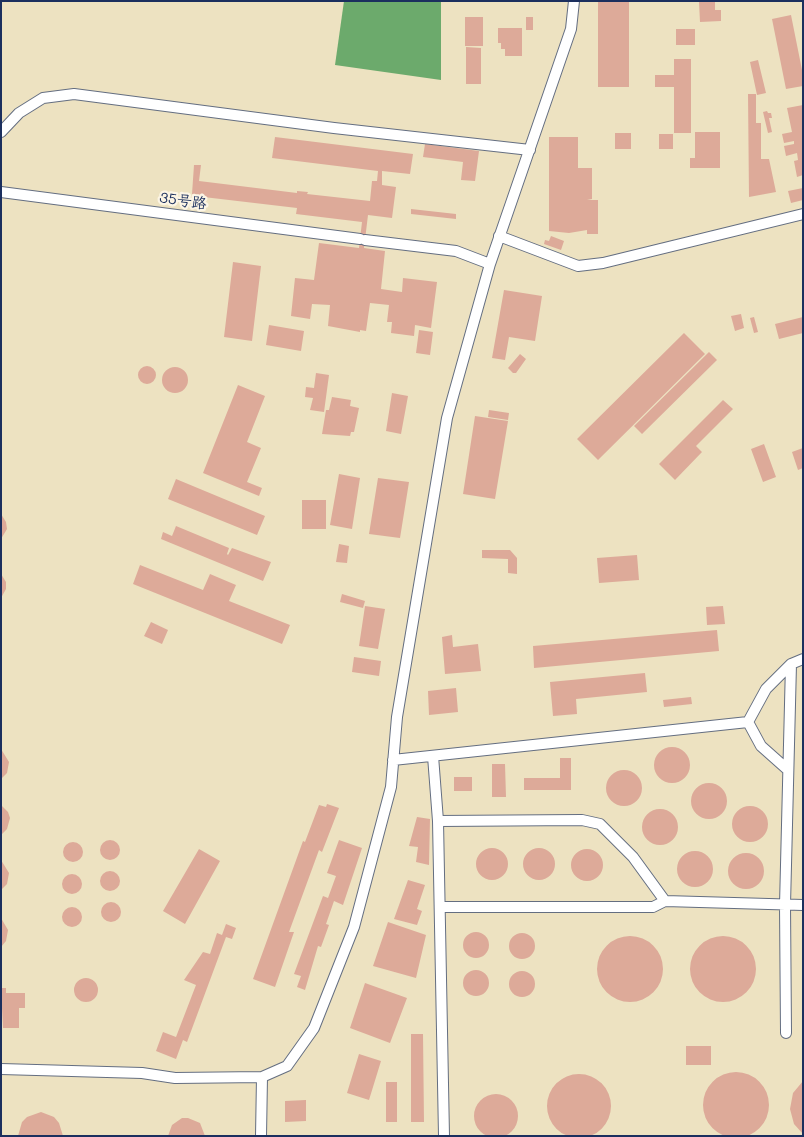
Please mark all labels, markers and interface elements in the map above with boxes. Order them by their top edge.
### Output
street label: 35号路 [158,189,208,213]

